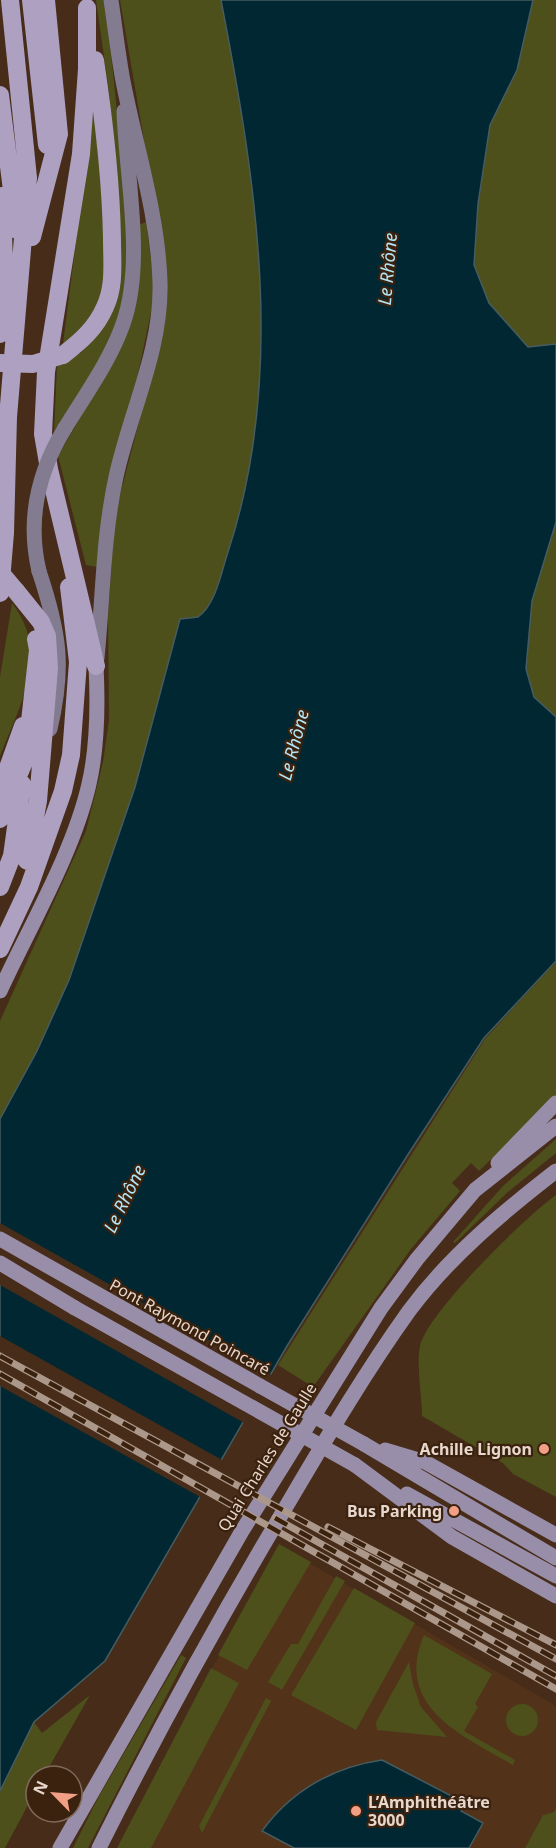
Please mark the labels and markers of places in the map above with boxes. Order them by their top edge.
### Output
place label: Achille Lignon [420,1438,532,1460]
marker: Achille Lignon [537,1442,551,1456]
place label: Bus Parking [347,1500,442,1522]
marker: Bus Parking [447,1504,461,1518]
place label: L’Amphithéâtre 3000 [368,1791,490,1831]
marker: L’Amphithéâtre 3000 [349,1804,363,1818]

